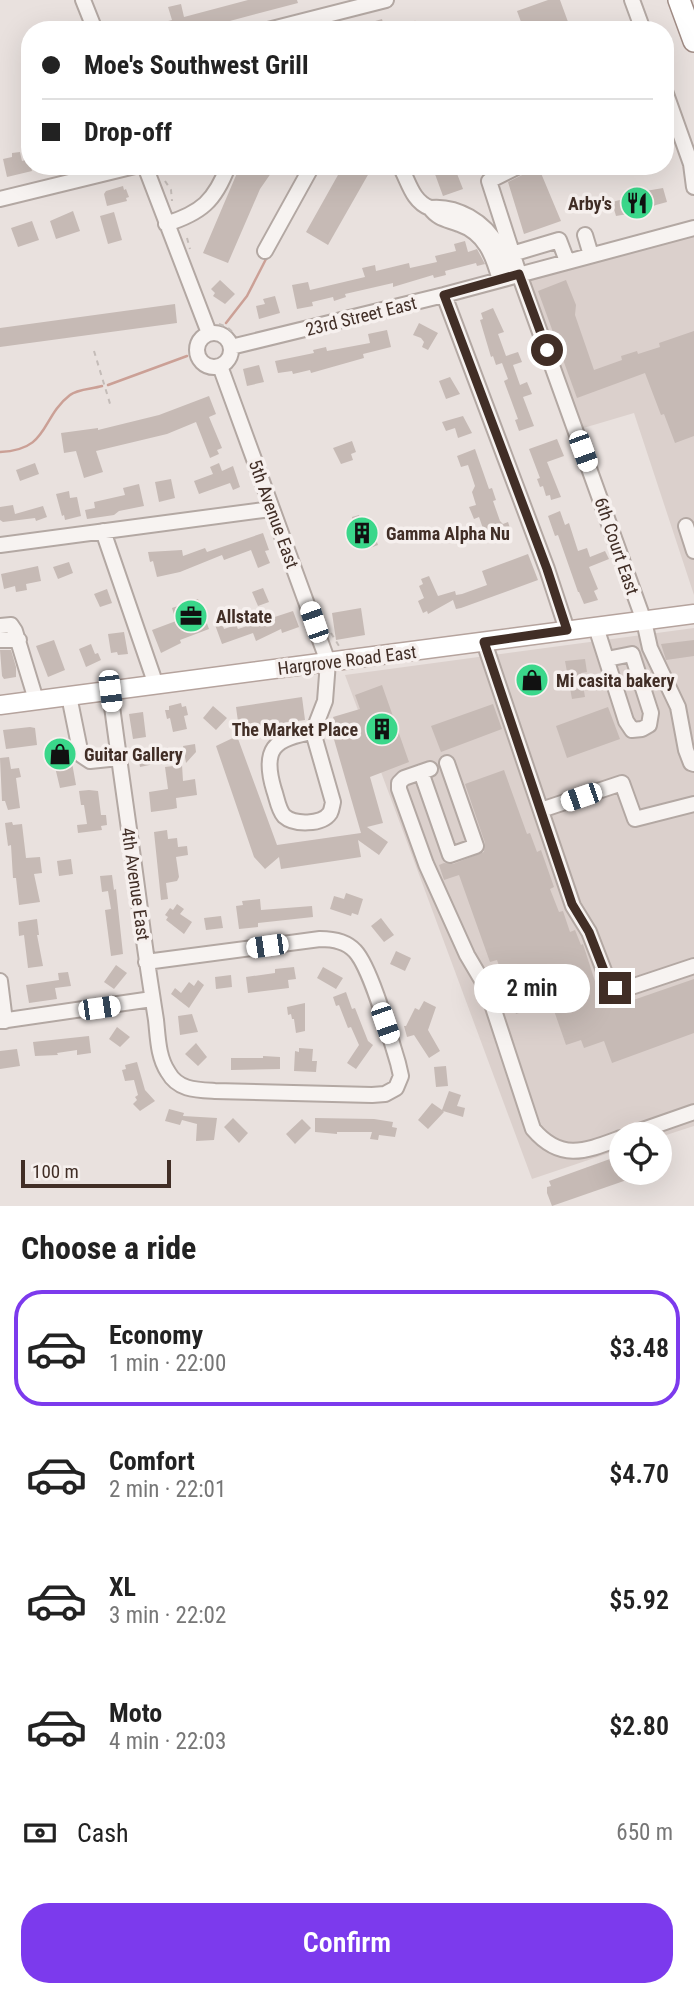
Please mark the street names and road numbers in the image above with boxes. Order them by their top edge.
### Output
street label: 23rd Street East [303,292,419,340]
street label: 5th Avenue East [245,457,303,571]
street label: 6th Court East [591,495,643,597]
street label: Hargrove Road East [276,641,418,679]
street label: 4th Avenue East [118,826,154,942]

